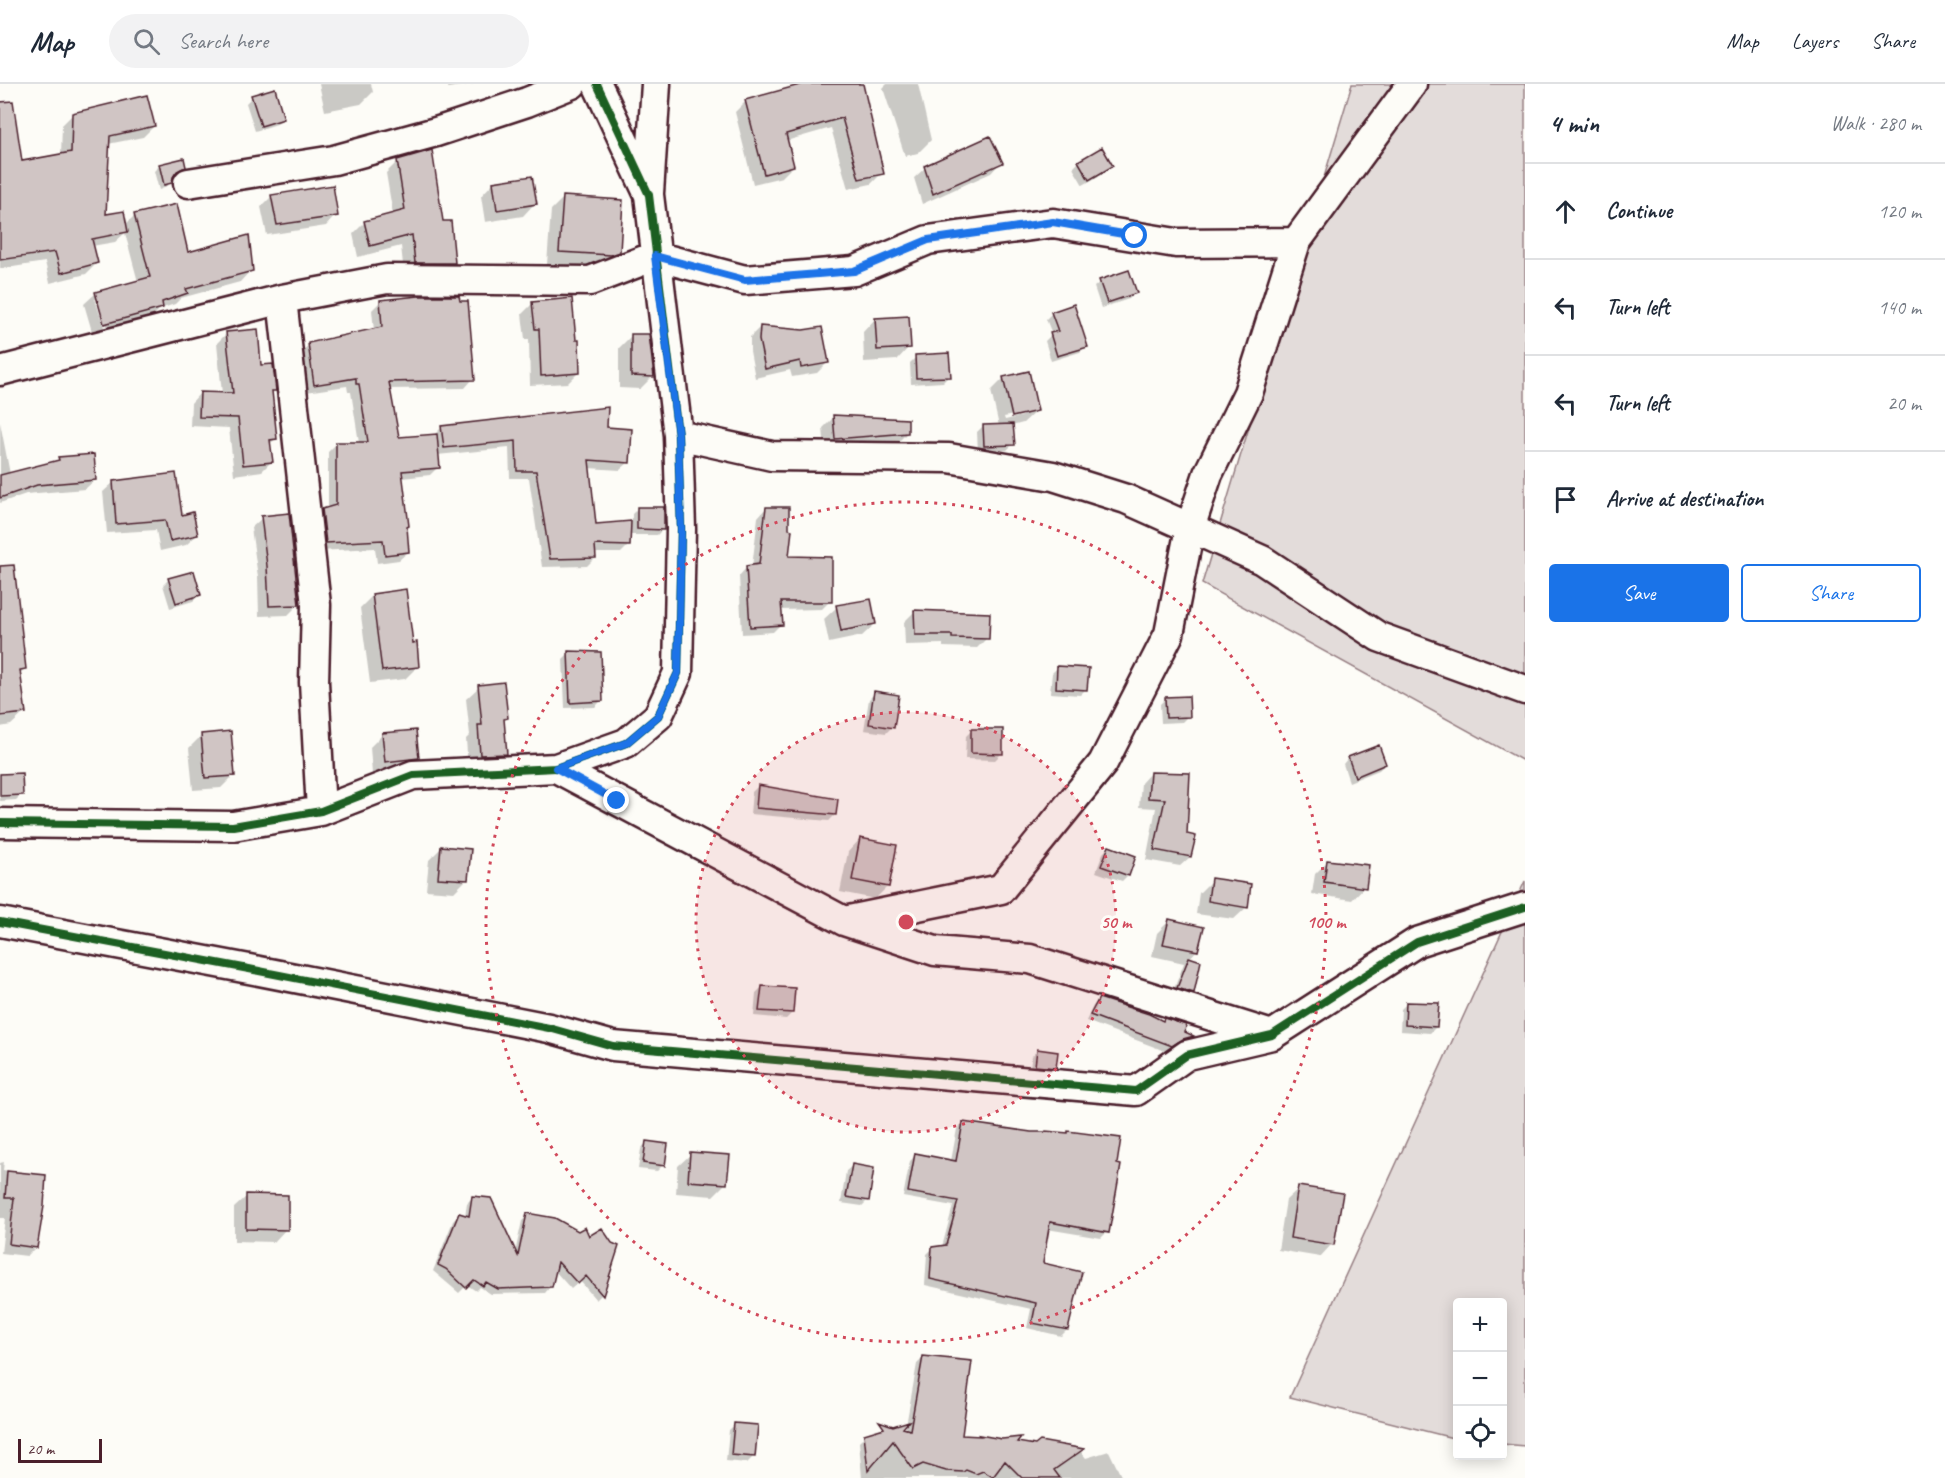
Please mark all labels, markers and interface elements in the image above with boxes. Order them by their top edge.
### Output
search box [109,14,529,68]
text: Map [30,24,73,59]
icon: search [130,25,163,58]
text: Search here [178,27,268,55]
text: Map [1726,28,1759,54]
text: Layers [1792,28,1838,54]
text: Share [1871,28,1915,54]
text: 4 min [1549,107,1599,140]
text: Walk · 280 m [1831,111,1921,136]
icon: ahead [1549,195,1582,228]
text: Continue [1606,197,1672,225]
text: 120 m [1878,199,1921,224]
route start [1121,222,1147,248]
icon: left [1549,291,1582,324]
text: Turn left [1606,293,1670,321]
text: 140 m [1878,295,1921,320]
icon: left [1549,387,1582,420]
text: Turn left [1606,389,1670,417]
text: 20 m [1887,391,1921,416]
icon: arrive [1549,483,1582,516]
text: Arrive at destination [1606,485,1763,513]
button: Save [1549,564,1729,622]
button: Share [1741,564,1921,622]
route end [603,787,629,813]
text: 50 m [1101,911,1133,933]
text: 100 m [1307,911,1347,933]
centre of rings [896,912,916,932]
map controls [1453,1298,1507,1460]
button: + [1453,1298,1507,1352]
button: − [1453,1352,1507,1406]
button: locate [1453,1406,1507,1460]
scale bar [18,1436,102,1464]
text: 20 m [27,1439,54,1459]

